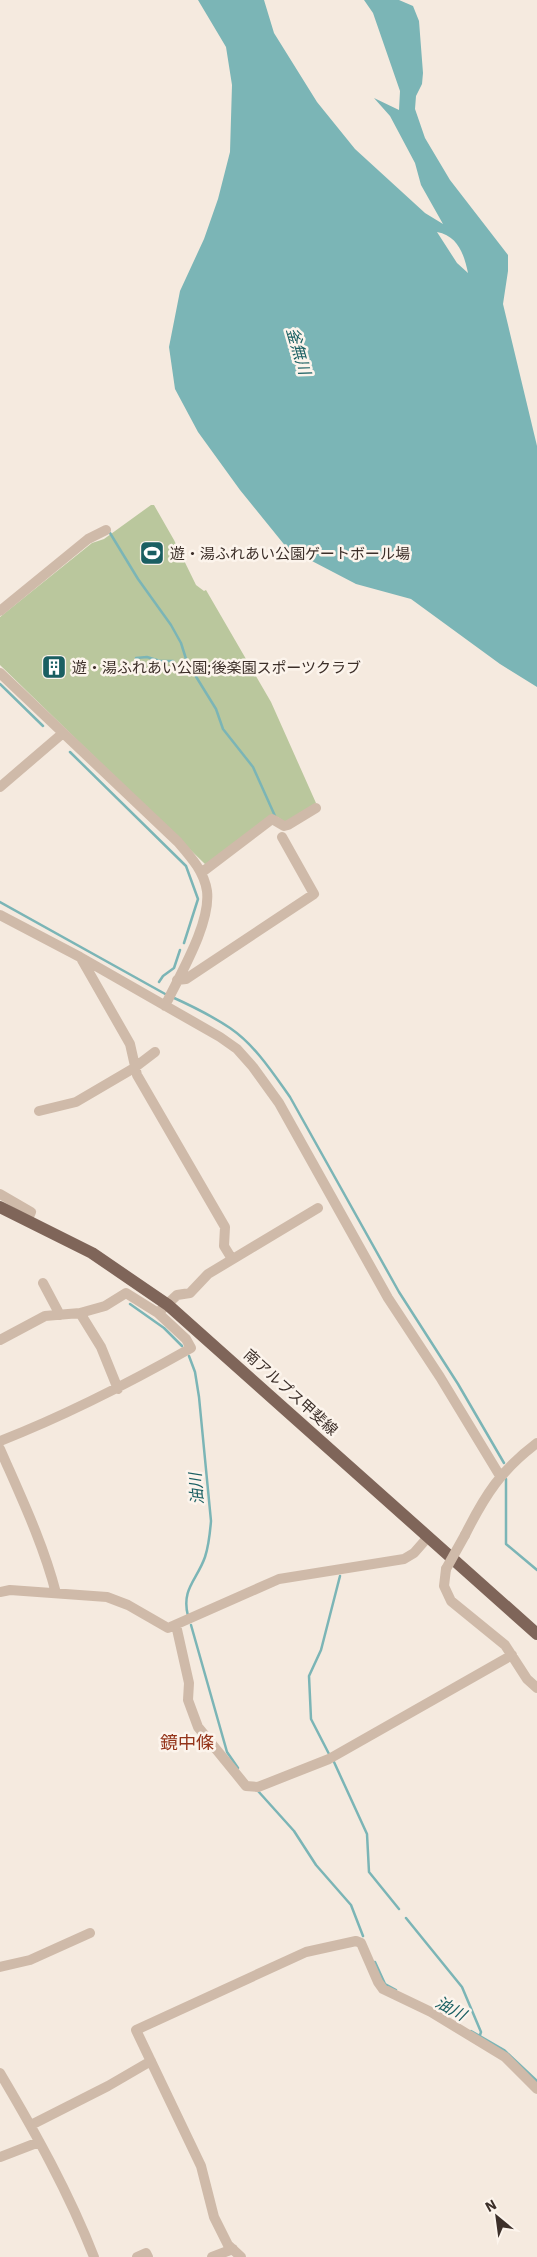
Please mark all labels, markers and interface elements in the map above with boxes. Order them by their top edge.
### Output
water label: 釜無川 [283,325,316,379]
sports icon: 遊・湯ふれあい公園ゲートボール場 [139,540,165,566]
place label: 遊・湯ふれあい公園ゲートボール場 [170,544,410,563]
building icon: 遊・湯ふれあい公園;後楽園スポーツクラブ [41,654,67,680]
place label: 遊・湯ふれあい公園;後楽園スポーツクラブ [72,658,361,677]
street label: 南アルプス甲斐線 [240,1345,342,1439]
water label: 油川 [184,1470,207,1506]
district label: 鏡中條 [160,1731,214,1754]
water label: 油川 [432,1991,472,2025]
north arrow [472,2192,522,2242]
text: N [482,2195,499,2216]

